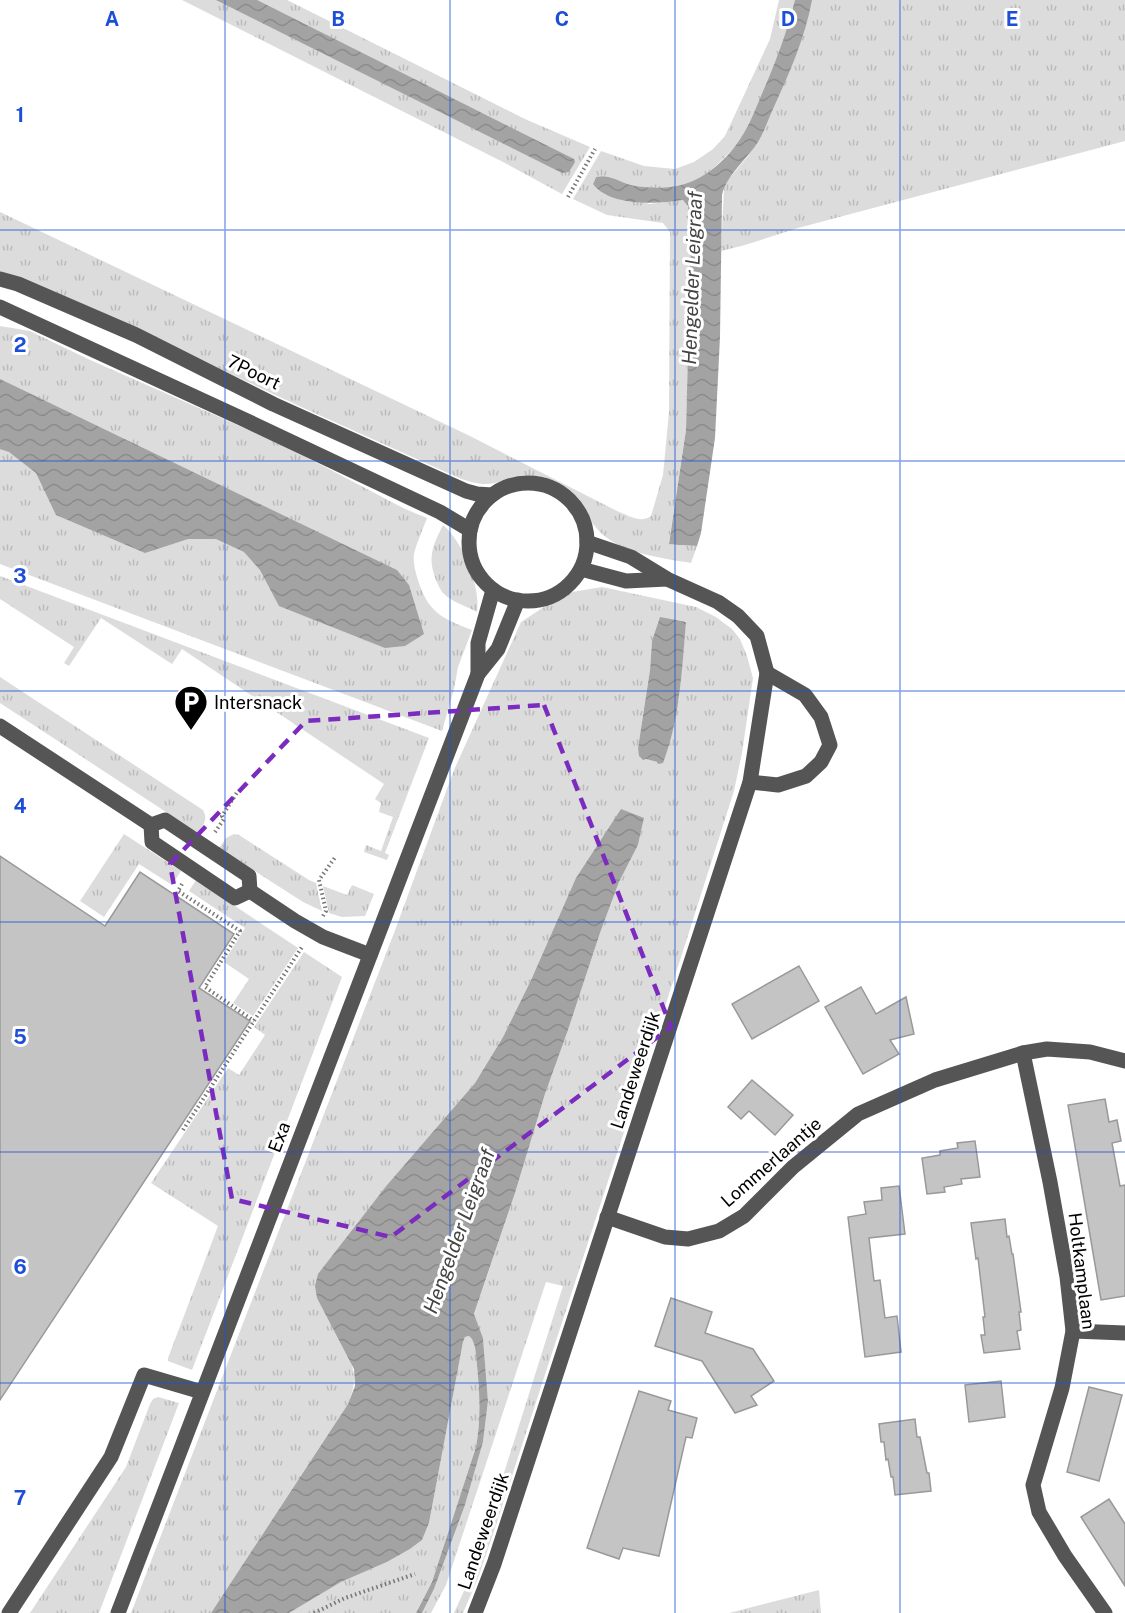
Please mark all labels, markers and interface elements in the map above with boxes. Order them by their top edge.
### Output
text: A [105,7,119,31]
text: B [331,7,345,31]
text: C [555,7,569,31]
text: D [781,7,795,31]
text: E [1006,7,1018,31]
text: 1 [16,103,24,127]
water label: Hengelder Leigraaf [677,189,707,365]
text: 2 [14,333,26,357]
street label: 7Poort [224,350,284,394]
text: 3 [13,564,27,588]
parking icon: Intersnack [173,684,209,731]
place label: Intersnack [214,692,302,713]
text: 4 [13,794,27,818]
street label: Landeweerdijk [606,1008,664,1132]
text: 5 [13,1025,27,1049]
street label: Lommerlaantje [717,1113,825,1211]
street label: Exa [264,1119,294,1155]
water label: Hengelder Leigraaf [418,1144,500,1317]
street label: Holtkamplaan [1064,1211,1100,1331]
text: 6 [13,1255,27,1279]
street label: Landeweerdijk [453,1470,513,1592]
text: 7 [14,1486,26,1510]

